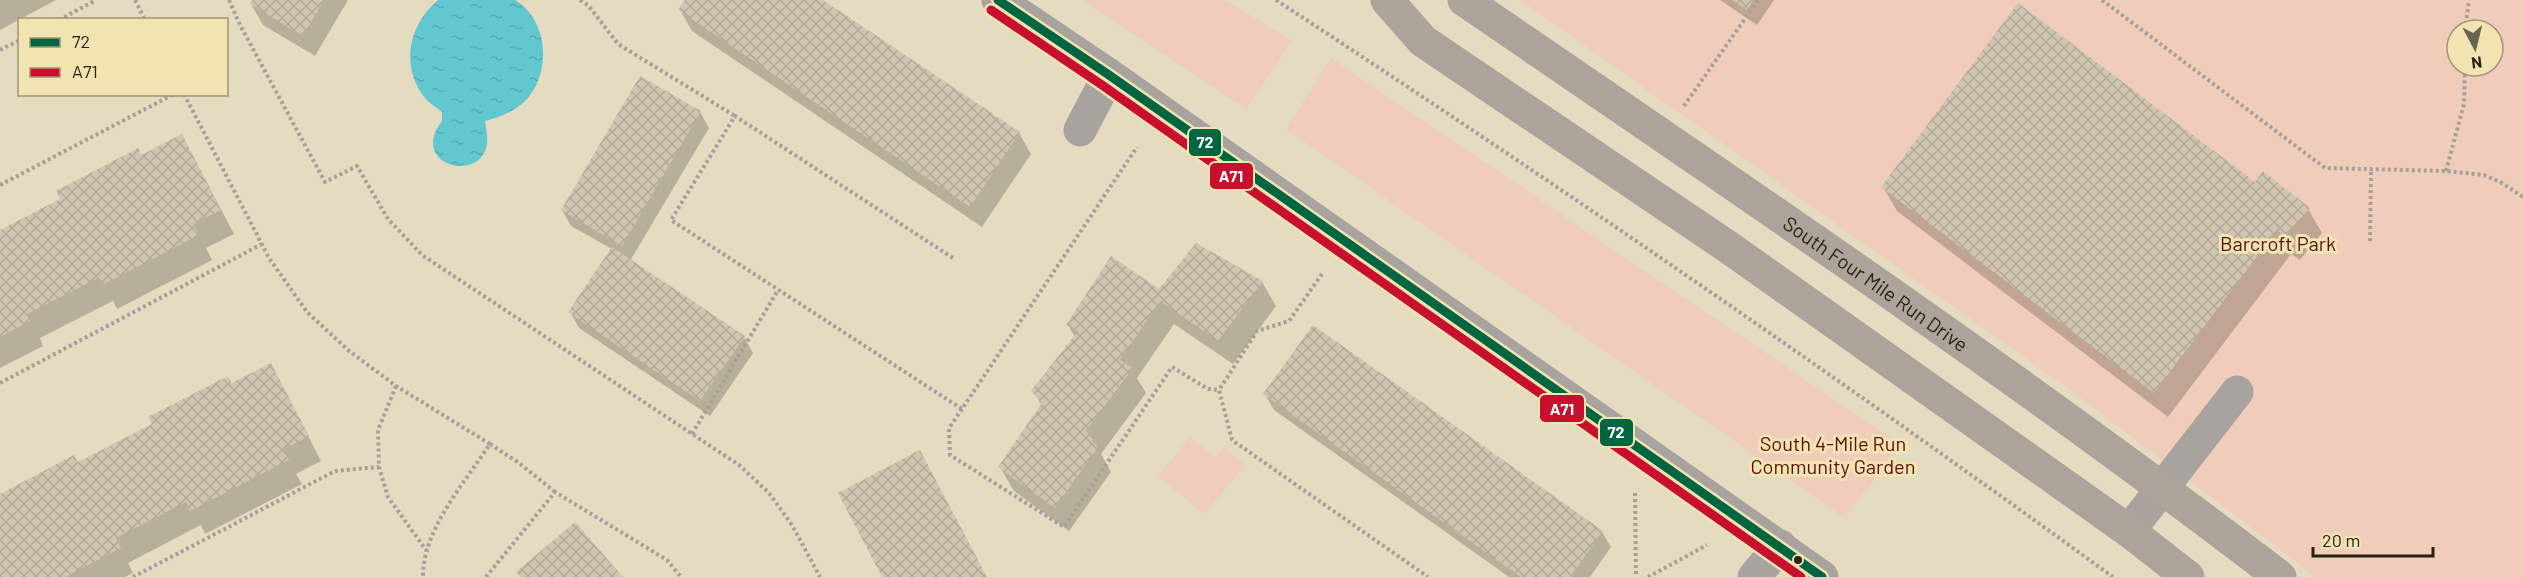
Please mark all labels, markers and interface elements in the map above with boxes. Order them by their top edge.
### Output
legend [18,18,228,96]
north arrow [2445,18,2505,78]
text: 72 [72,30,90,52]
text: N [2470,53,2483,73]
text: A71 [72,60,98,82]
line badge: 72 [1188,128,1222,157]
text: 72 [1197,132,1213,151]
line badge: A71 [1209,162,1254,190]
text: A71 [1219,166,1243,185]
street label: South Four Mile Run Drive [1779,211,1973,356]
park label: Barcroft Park [2220,231,2336,255]
line badge: A71 [1539,394,1585,423]
text: A71 [1550,399,1574,418]
line badge: 72 [1599,418,1634,447]
text: 72 [1608,422,1624,441]
park label: South 4-Mile Run Community Garden [1750,431,1916,478]
scale bar [2313,520,2433,558]
text: 20 m [2322,529,2360,551]
unlabelled marker [1792,554,1804,566]

